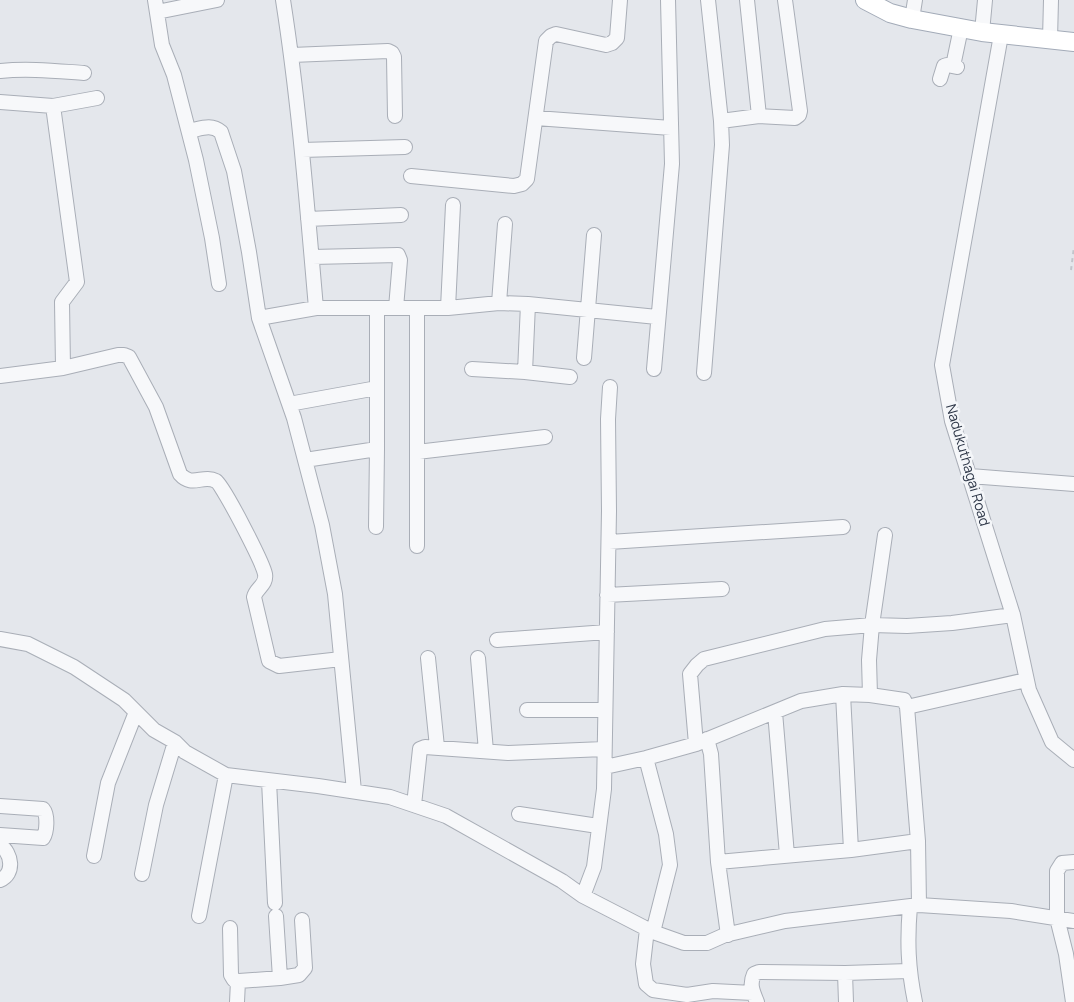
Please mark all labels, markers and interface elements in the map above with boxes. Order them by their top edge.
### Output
street label: Nadukuthagai Road [942,402,995,528]

